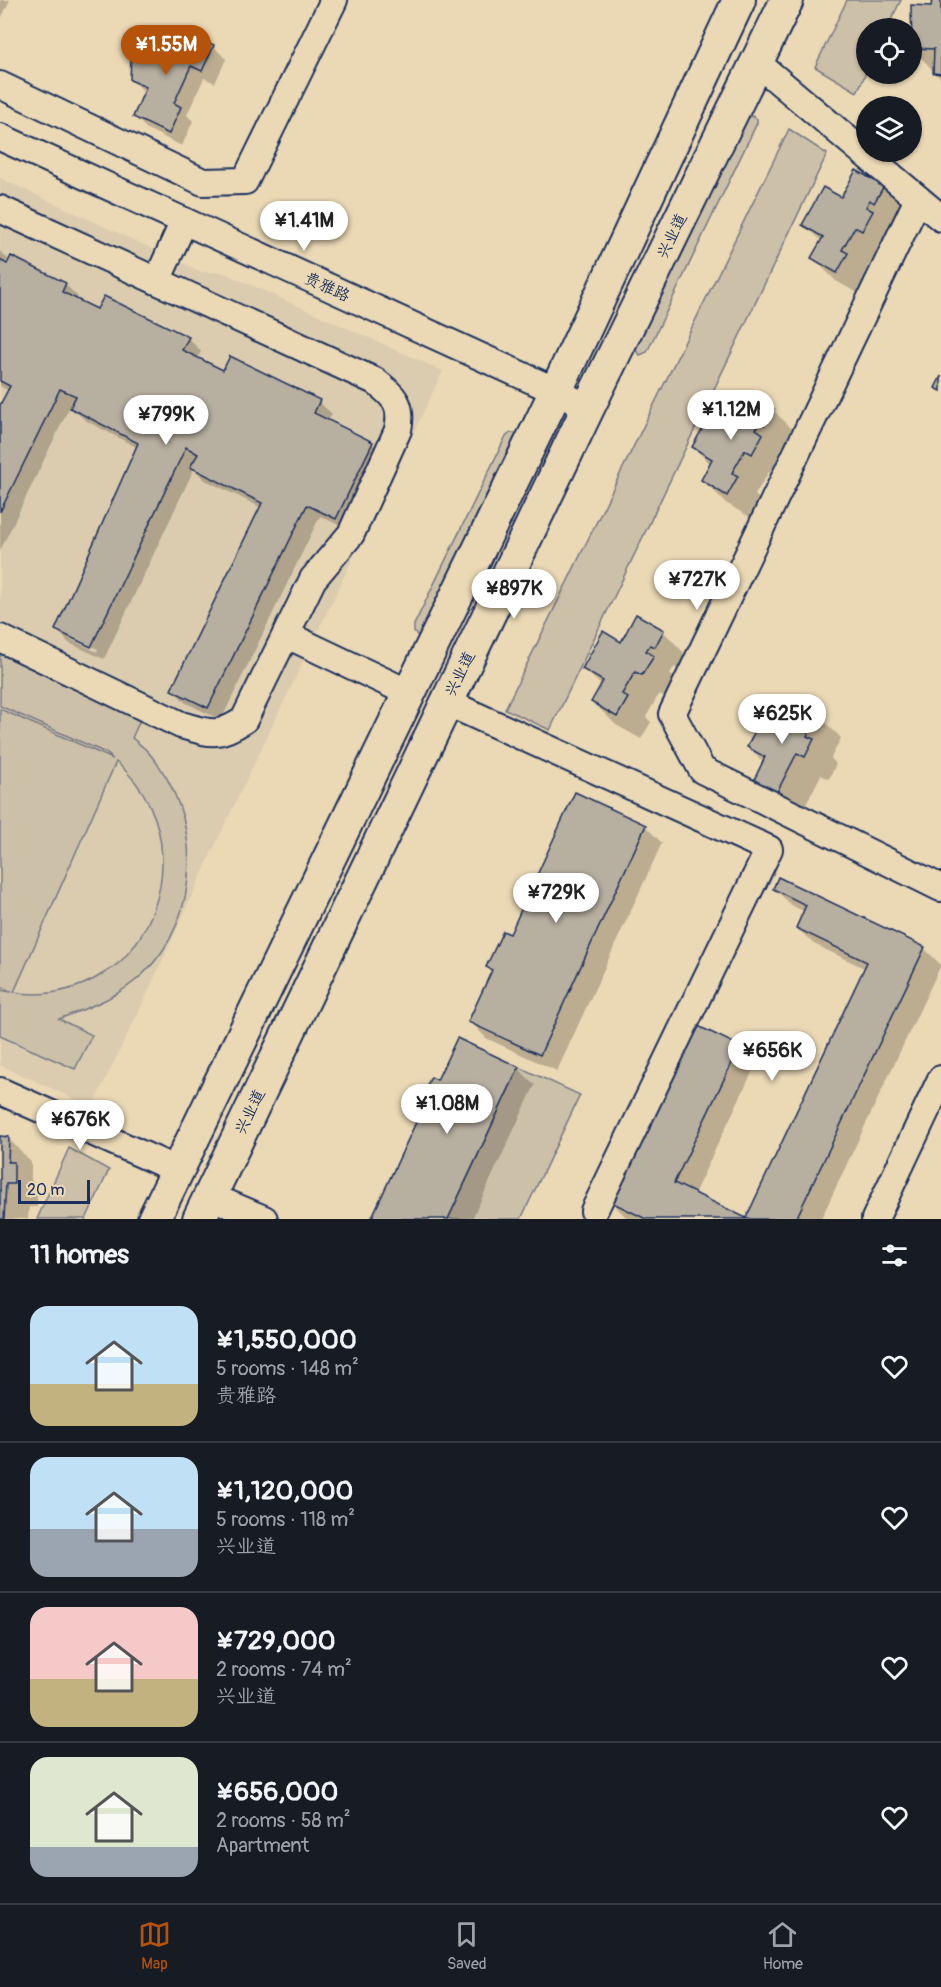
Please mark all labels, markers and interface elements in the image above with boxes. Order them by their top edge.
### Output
map controls [856,18,922,162]
button: locate [856,18,922,84]
pin: ¥1.55M [117,25,215,76]
text: ¥1.55M [135,32,197,57]
button: layers [856,96,922,162]
pin: ¥1.41M [255,201,353,252]
text: ¥1.41M [274,208,334,233]
street label: 兴业道 [652,210,692,262]
street label: 贵雅路 [301,268,353,306]
pin: ¥1.12M [682,390,780,441]
pin: ¥799K [124,395,208,446]
text: ¥1.12M [701,397,761,422]
text: ¥799K [137,402,195,427]
pin: ¥727K [655,560,739,611]
text: ¥727K [668,567,726,592]
pin: ¥897K [472,569,556,620]
text: ¥897K [486,576,542,601]
street label: 兴业道 [440,648,480,700]
pin: ¥625K [740,694,824,745]
text: ¥625K [752,701,812,726]
pin: ¥729K [514,873,598,924]
text: ¥729K [527,880,585,905]
pin: ¥656K [730,1031,814,1082]
text: ¥656K [742,1038,802,1063]
pin: ¥1.08M [398,1084,496,1135]
street label: 兴业道 [230,1086,270,1138]
text: ¥1.08M [415,1091,479,1116]
pin: ¥676K [38,1100,122,1151]
text: ¥676K [50,1107,110,1132]
scale bar [18,1177,90,1204]
text: 20 m [27,1180,65,1200]
text: 11 homes [30,1239,129,1271]
icon: filters [878,1239,911,1272]
text: ¥1,550,000 [216,1324,357,1356]
icon: home [78,1330,150,1402]
icon: heart [878,1350,911,1383]
text: 5 rooms · 148 m² [216,1356,359,1381]
text: 贵雅路 [216,1383,276,1408]
text: ¥1,120,000 [216,1475,353,1507]
icon: home [78,1481,150,1553]
icon: heart [878,1501,911,1534]
text: 5 rooms · 118 m² [216,1507,355,1532]
text: 兴业道 [216,1534,276,1559]
text: ¥729,000 [216,1625,336,1657]
icon: home [78,1631,150,1703]
icon: heart [878,1651,911,1684]
text: 2 rooms · 74 m² [216,1657,352,1682]
text: 兴业道 [216,1684,276,1709]
text: ¥656,000 [216,1776,338,1808]
icon: home [78,1781,150,1853]
icon: heart [878,1801,911,1834]
text: 2 rooms · 58 m² [216,1808,351,1833]
text: Apartment [216,1833,309,1858]
tab: Map [138,1918,171,1974]
tab: Saved [447,1918,487,1974]
tab: Home [763,1918,803,1974]

